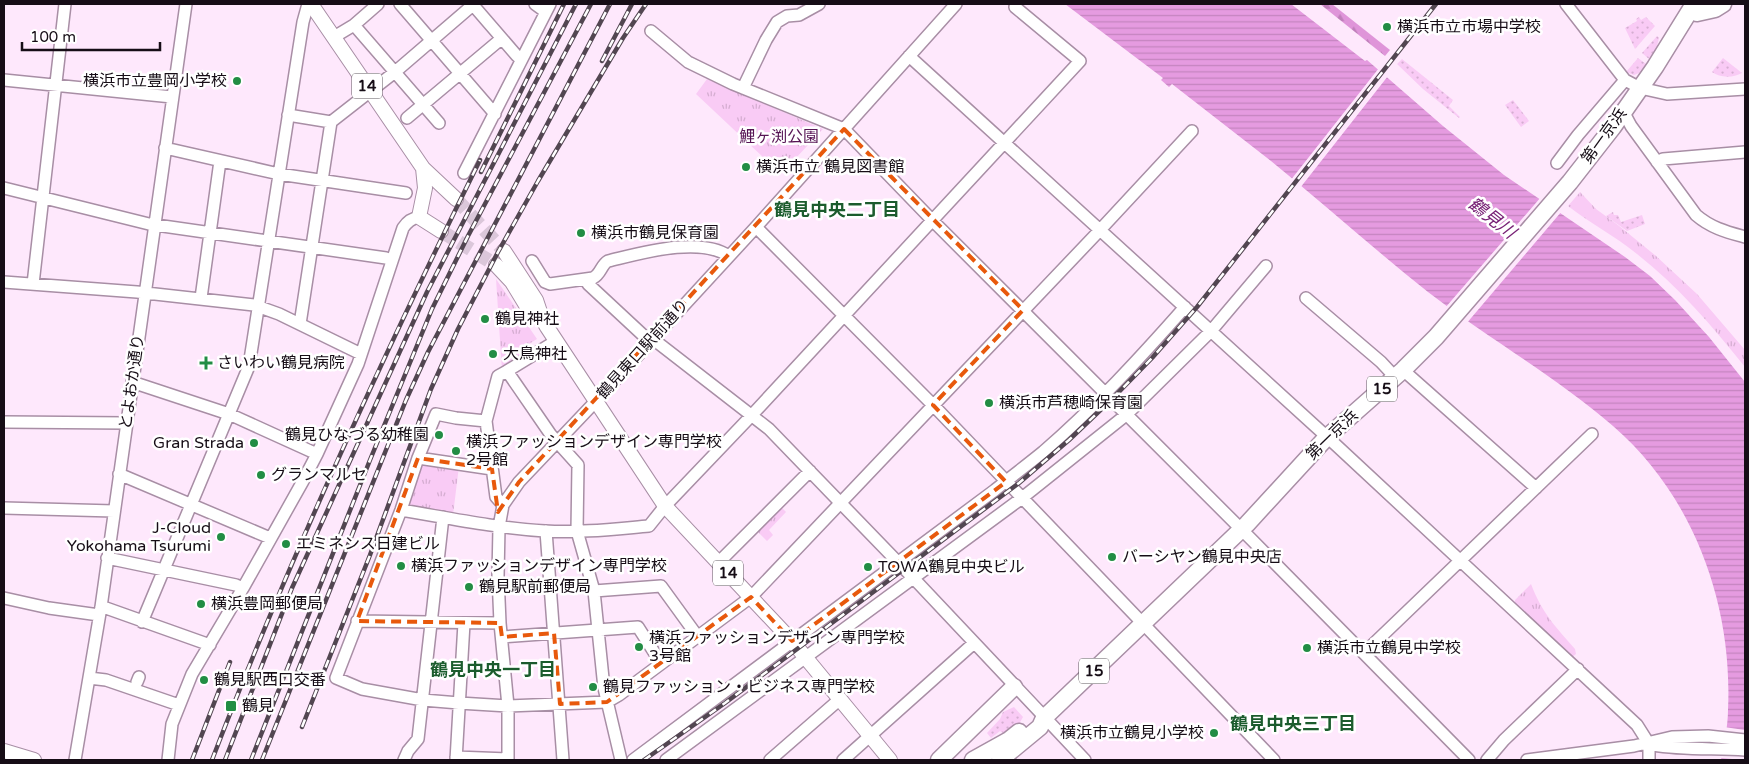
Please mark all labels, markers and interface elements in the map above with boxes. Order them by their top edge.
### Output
place label: 横浜市立市場中学校 [1397,17,1541,37]
scale bar [22,20,160,52]
marker: 横浜市立市場中学校 [1381,21,1393,33]
text: 100 m [30,28,76,46]
place label: 横浜市立豊岡小学校 [83,71,227,91]
road number: 14 [352,74,382,98]
marker: 横浜市立豊岡小学校 [231,75,243,87]
street label: 第一京浜 [1577,104,1631,168]
park label: 鯉ヶ渕公園 [739,127,819,147]
place label: 横浜市立 鶴見図書館 [756,157,904,177]
marker: 横浜市立 鶴見図書館 [740,161,752,173]
water label: 鶴見川 [1464,193,1522,245]
district label: 鶴見中央二丁目 [774,199,900,221]
place label: 横浜市鶴見保育園 [591,223,719,243]
marker: 横浜市鶴見保育園 [575,227,587,239]
street label: 鶴見東口駅前通り [593,295,693,403]
place label: 鶴見神社 [495,309,559,329]
marker: 鶴見神社 [479,313,491,325]
street label: とよおか通り [115,333,149,431]
place label: 大鳥神社 [503,344,567,364]
marker: 大鳥神社 [487,348,499,360]
place label: さいわい鶴見病院 [217,353,345,373]
marker: さいわい鶴見病院 [199,356,213,370]
road number: 15 [1367,376,1397,402]
place label: 横浜市芦穂崎保育園 [999,393,1143,413]
marker: 横浜市芦穂崎保育園 [983,397,995,409]
street label: 第一京浜 [1302,406,1362,464]
place label: 鶴見ひなづる幼稚園 [285,425,429,445]
marker: 鶴見ひなづる幼稚園 [433,429,445,441]
place label: 横浜ファッションデザイン専門学校 2号館 [466,432,722,470]
place label: Gran Strada [153,433,244,453]
marker: Gran Strada [248,437,260,449]
marker: 横浜ファッションデザイン専門学校 2号館 [450,445,462,457]
place label: グランマルセ [271,465,367,485]
marker: グランマルセ [255,469,267,481]
place label: J-Cloud Yokohama Tsurumi [67,518,211,556]
marker: J-Cloud Yokohama Tsurumi [215,531,227,543]
place label: エミネンス日建ビル [296,534,440,554]
marker: エミネンス日建ビル [280,538,292,550]
place label: バーシヤン鶴見中央店 [1122,547,1282,567]
marker: バーシヤン鶴見中央店 [1106,551,1118,563]
place label: 横浜ファッションデザイン専門学校 [411,556,667,576]
place label: TOWA鶴見中央ビル [878,557,1024,577]
marker: 横浜ファッションデザイン専門学校 [395,560,407,572]
road number: 14 [713,560,743,586]
marker: TOWA鶴見中央ビル [862,561,874,573]
place label: 鶴見駅前郵便局 [479,577,591,597]
marker: 鶴見駅前郵便局 [463,581,475,593]
place label: 横浜豊岡郵便局 [211,594,323,614]
marker: 横浜豊岡郵便局 [195,598,207,610]
place label: 横浜ファッションデザイン専門学校 3号館 [649,628,905,666]
place label: 横浜市立鶴見中学校 [1317,638,1461,658]
marker: 横浜ファッションデザイン専門学校 3号館 [633,641,645,653]
marker: 横浜市立鶴見中学校 [1301,642,1313,654]
road number: 15 [1079,658,1109,684]
district label: 鶴見中央一丁目 [430,659,556,681]
place label: 鶴見駅西口交番 [214,670,326,690]
marker: 鶴見駅西口交番 [198,674,210,686]
place label: 鶴見ファッション・ビジネス専門学校 [603,677,875,697]
marker: 鶴見ファッション・ビジネス専門学校 [587,681,599,693]
place label: 鶴見 [242,696,274,716]
marker: 鶴見 [224,699,238,713]
district label: 鶴見中央三丁目 [1230,713,1356,735]
place label: 横浜市立鶴見小学校 [1060,723,1204,743]
marker: 横浜市立鶴見小学校 [1208,727,1220,739]

